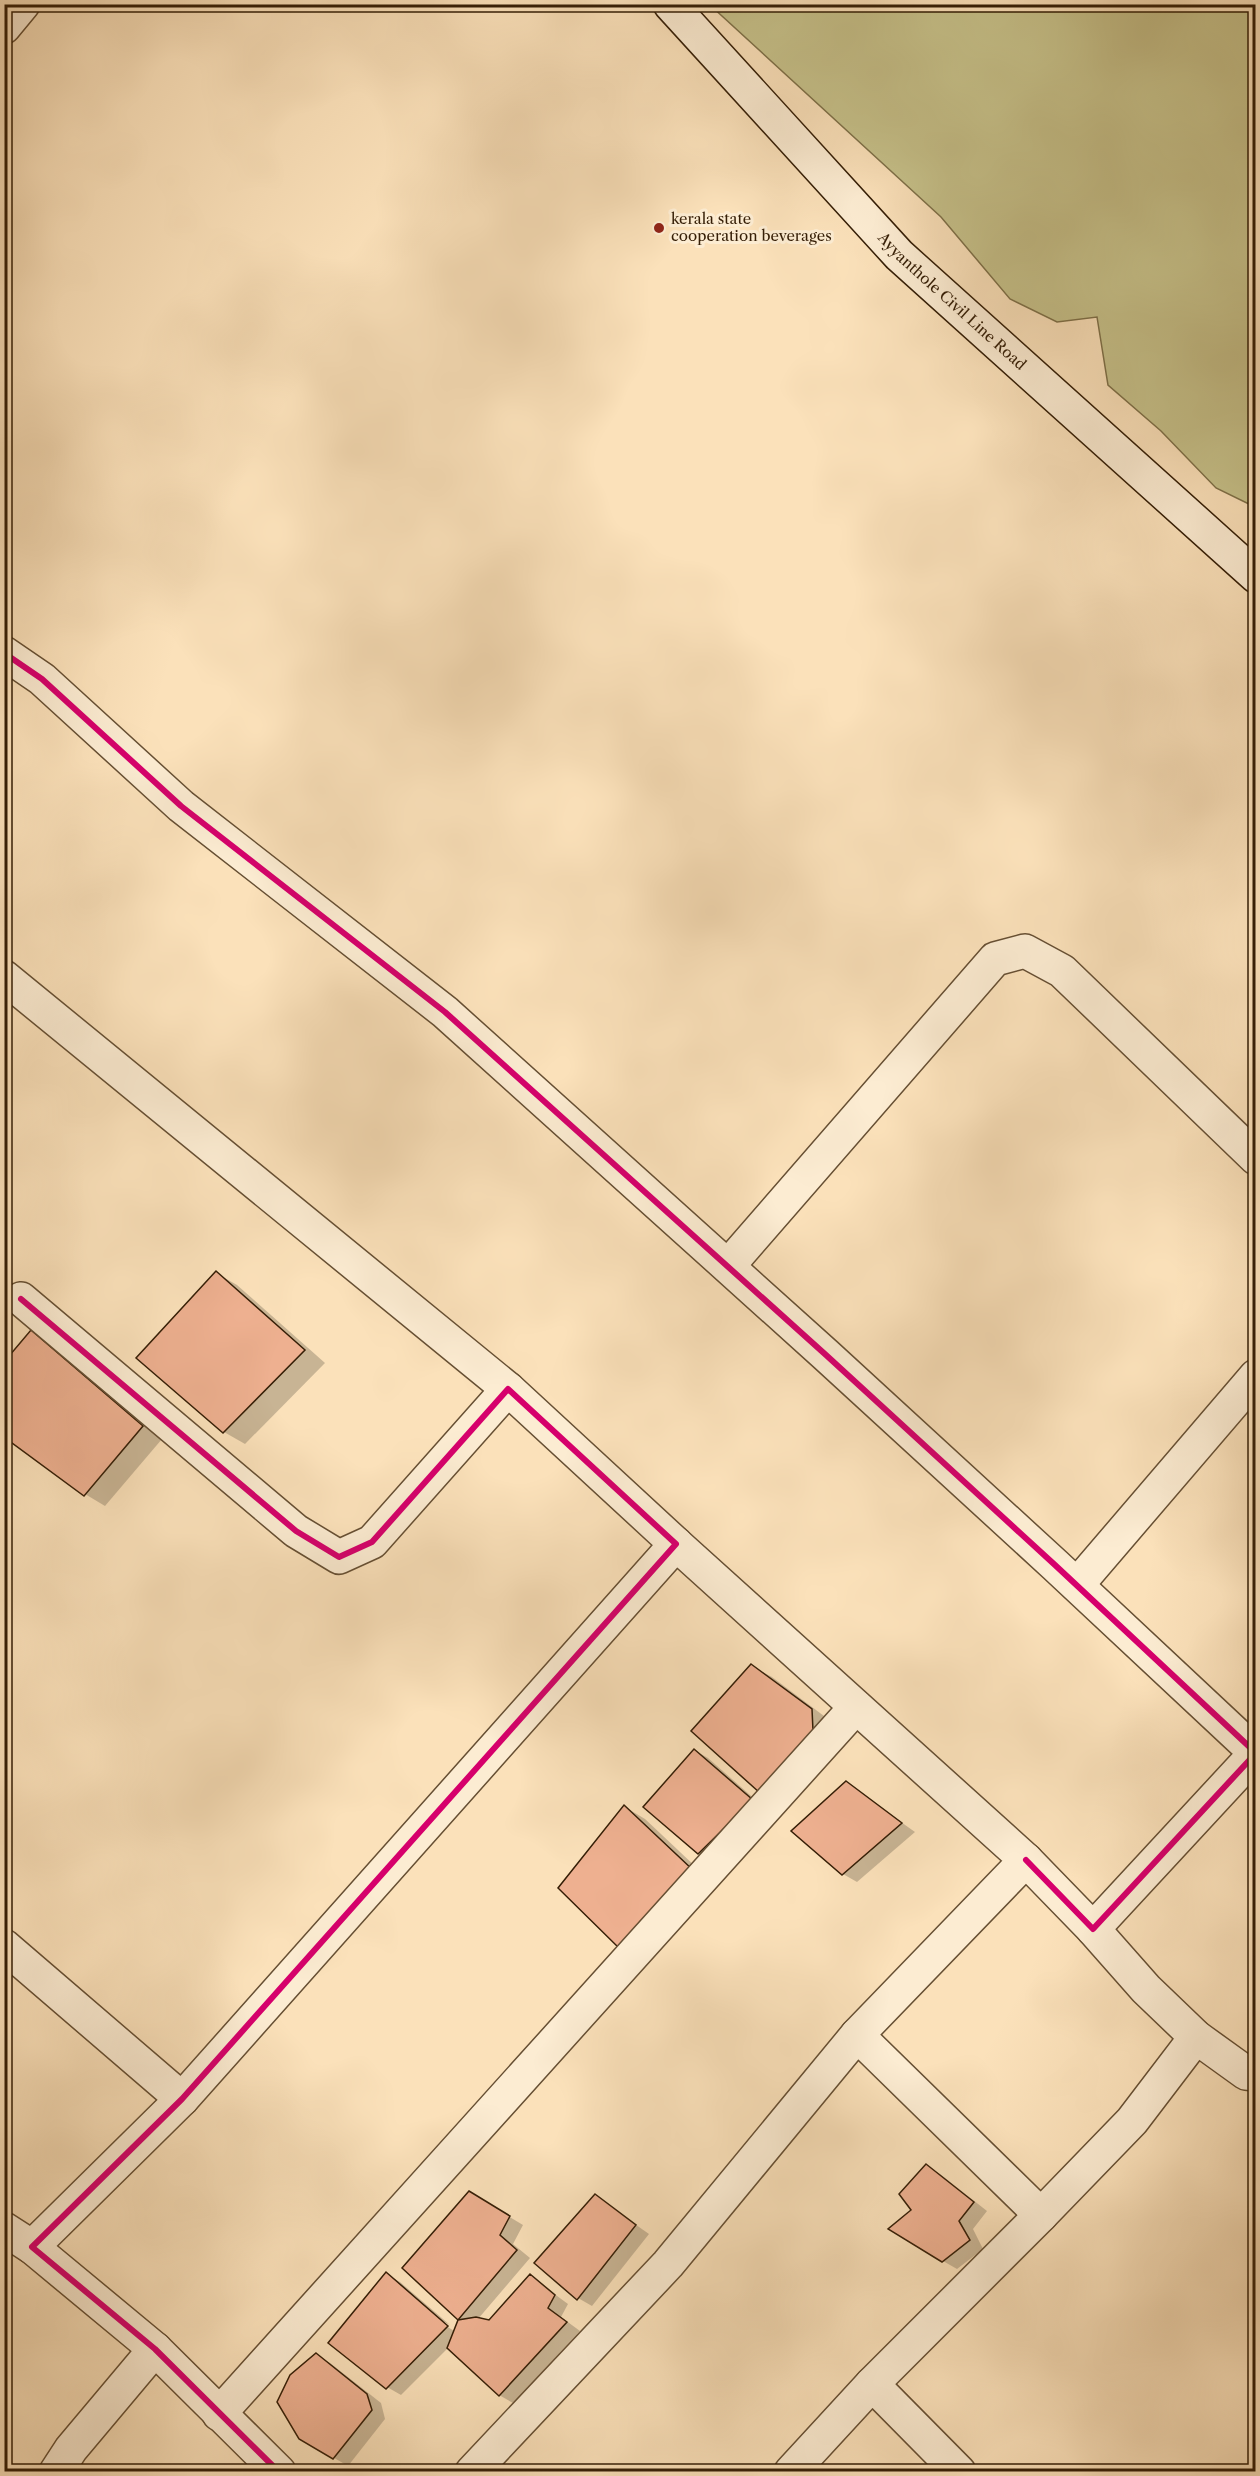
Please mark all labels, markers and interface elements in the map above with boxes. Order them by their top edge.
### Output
place label: kerala state cooperation beverages [671,209,832,245]
marker: kerala state cooperation beverages [652,221,666,235]
street label: Ayyanthole Civil Line Road [873,227,1030,374]

